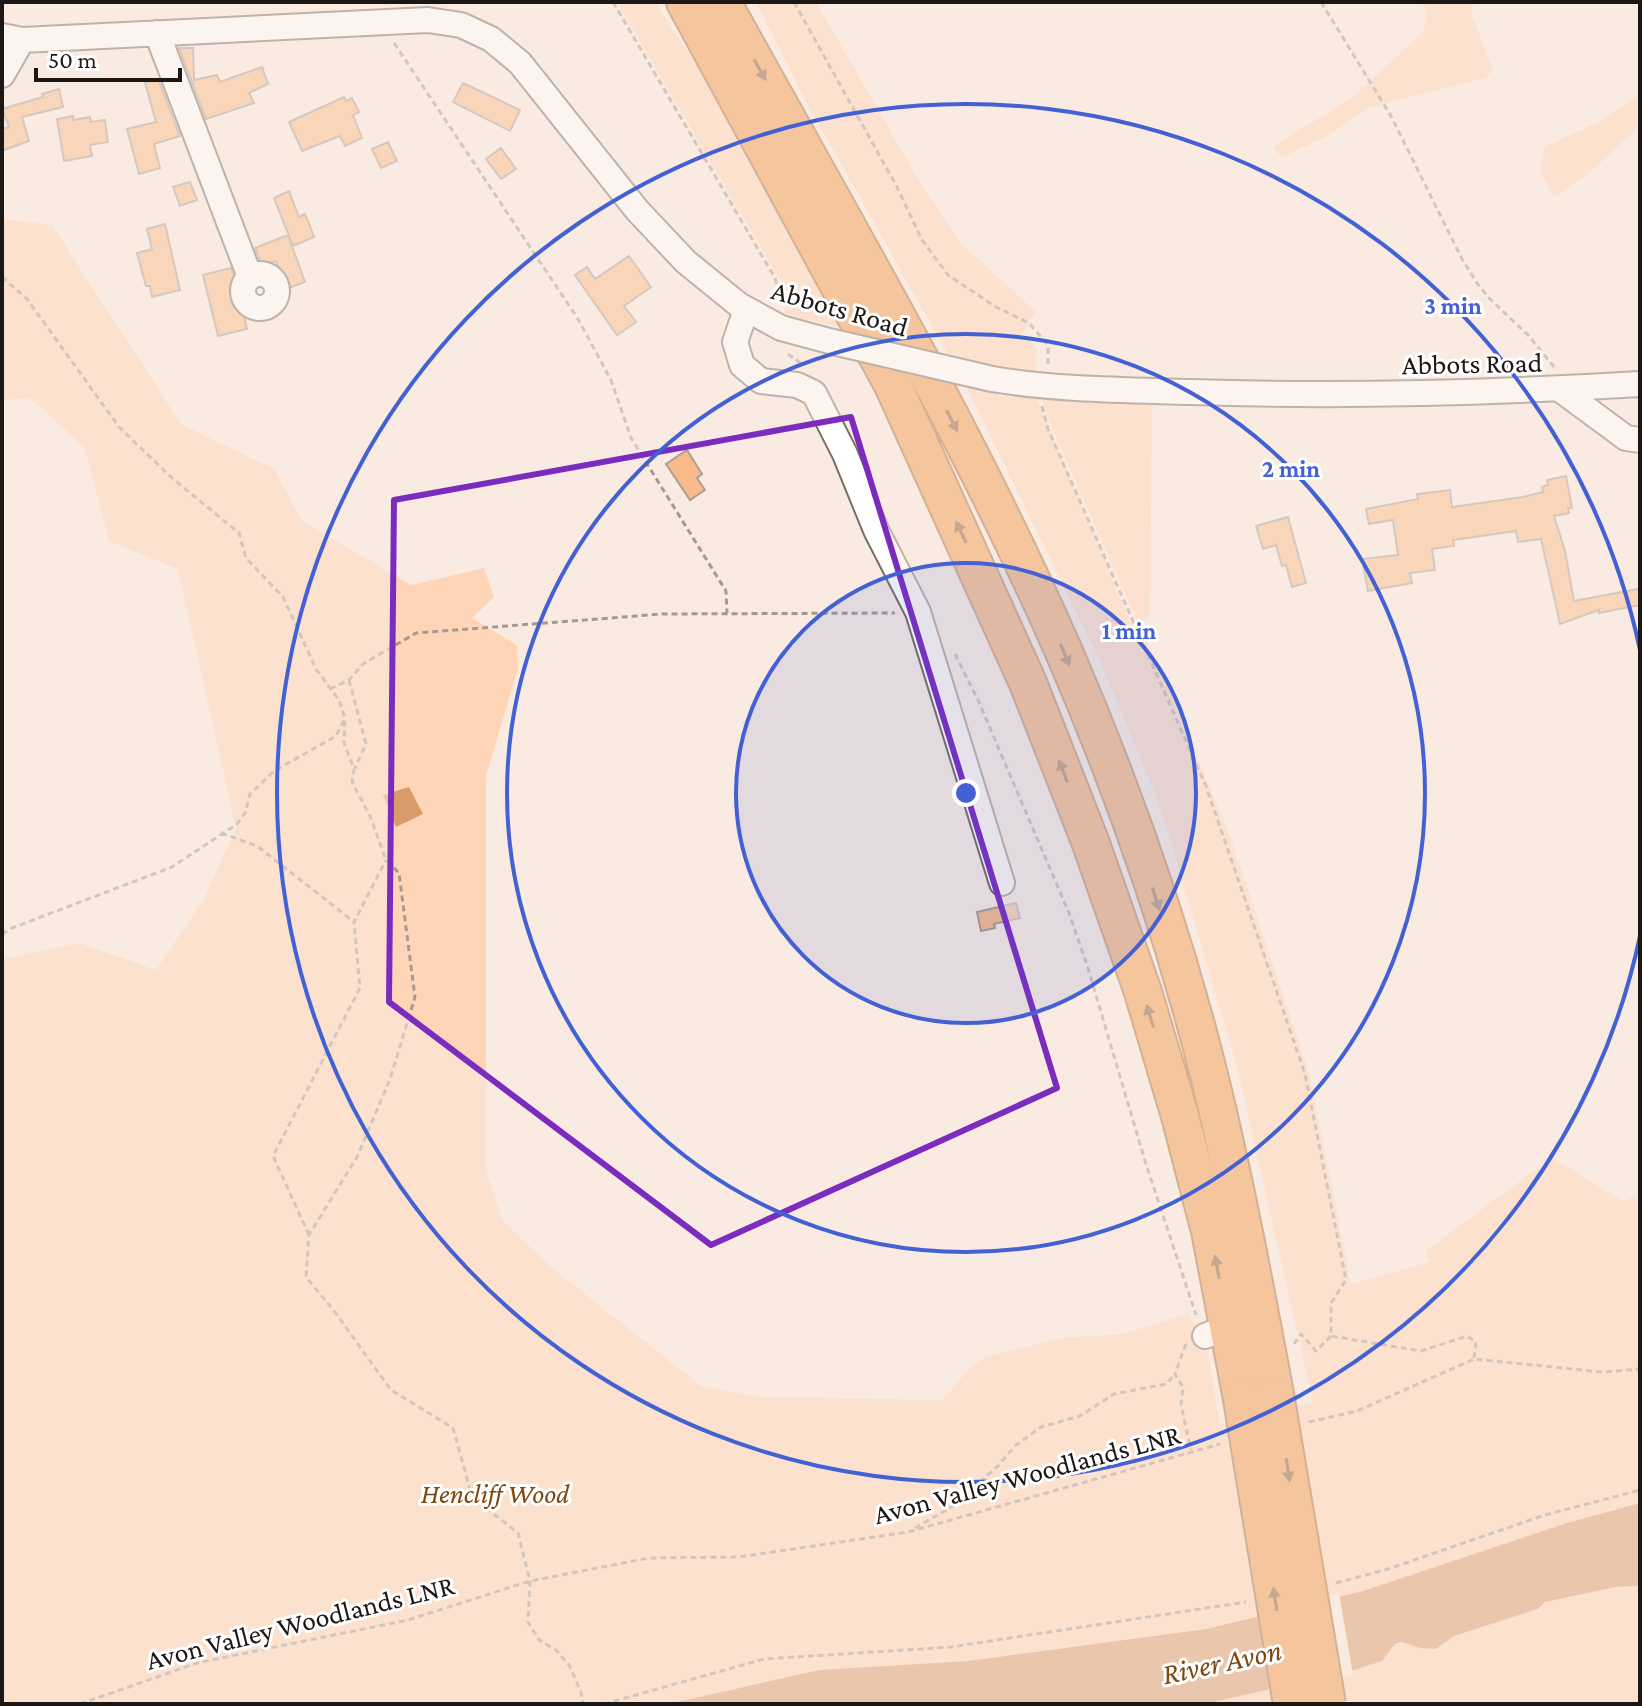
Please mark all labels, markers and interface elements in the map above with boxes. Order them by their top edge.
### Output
scale bar [36,32,180,82]
text: 50 m [48,46,97,73]
one-way arrow [753,59,767,82]
street label: Abbots Road [768,274,912,343]
text: 3 min [1424,292,1482,319]
street label: Abbots Road [1402,347,1543,380]
one-way arrow [945,410,959,433]
text: 2 min [1262,455,1320,482]
one-way arrow [954,520,968,544]
text: 1 min [1102,617,1157,644]
one-way arrow [1058,643,1071,667]
one-way arrow [1056,759,1069,783]
centre of rings [952,779,980,807]
one-way arrow [1151,887,1163,911]
one-way arrow [1143,1003,1156,1027]
one-way arrow [1210,1254,1222,1279]
street label: Avon Valley Woodlands LNR [870,1418,1184,1530]
one-way arrow [1283,1458,1295,1483]
park label: Hencliff Wood [421,1478,570,1509]
street label: Avon Valley Woodlands LNR [143,1569,458,1676]
one-way arrow [1268,1587,1281,1612]
water label: River Avon [1159,1633,1285,1690]

